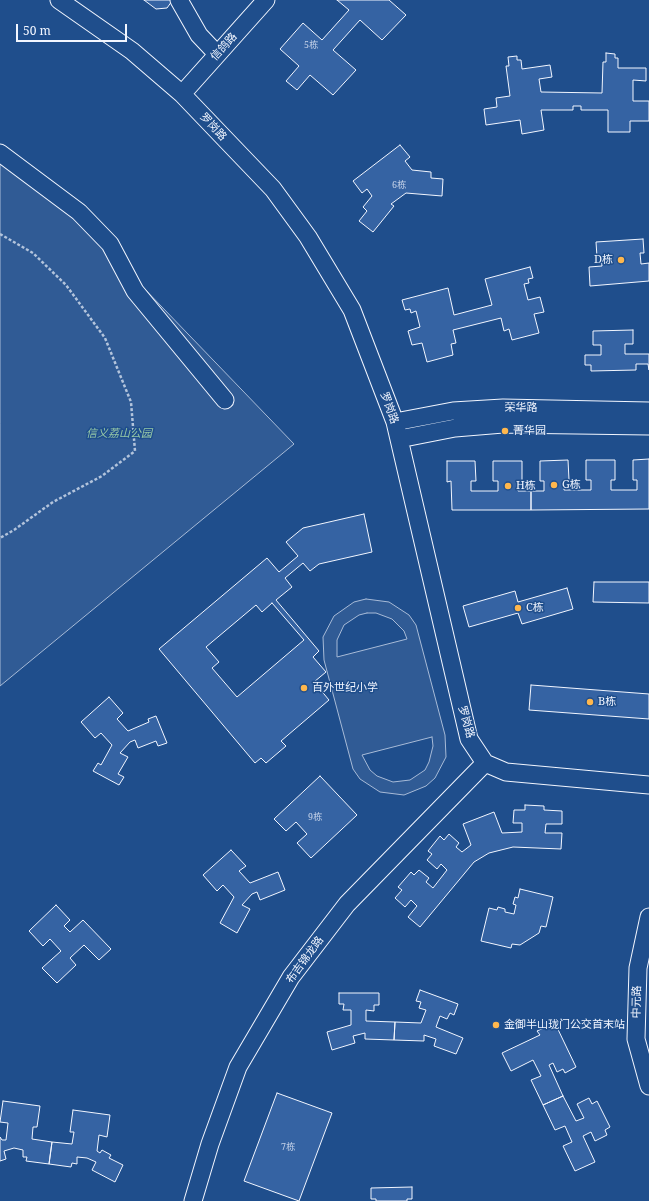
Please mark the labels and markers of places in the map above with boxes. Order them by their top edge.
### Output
place label: D栋 [594,253,613,267]
marker: D栋 [616,255,626,265]
place label: 菁华园 [513,424,546,438]
marker: 菁华园 [500,426,510,436]
place label: G栋 [562,478,581,492]
place label: H栋 [516,479,536,493]
marker: G栋 [549,480,559,490]
marker: H栋 [503,481,513,491]
place label: C栋 [526,601,544,615]
marker: C栋 [513,603,523,613]
place label: 百外世纪小学 [312,681,378,695]
marker: 百外世纪小学 [299,683,309,693]
place label: B栋 [598,695,616,709]
marker: B栋 [585,697,595,707]
place label: 金御半山珑门公交首末站 [504,1018,625,1032]
marker: 金御半山珑门公交首末站 [491,1020,501,1030]

